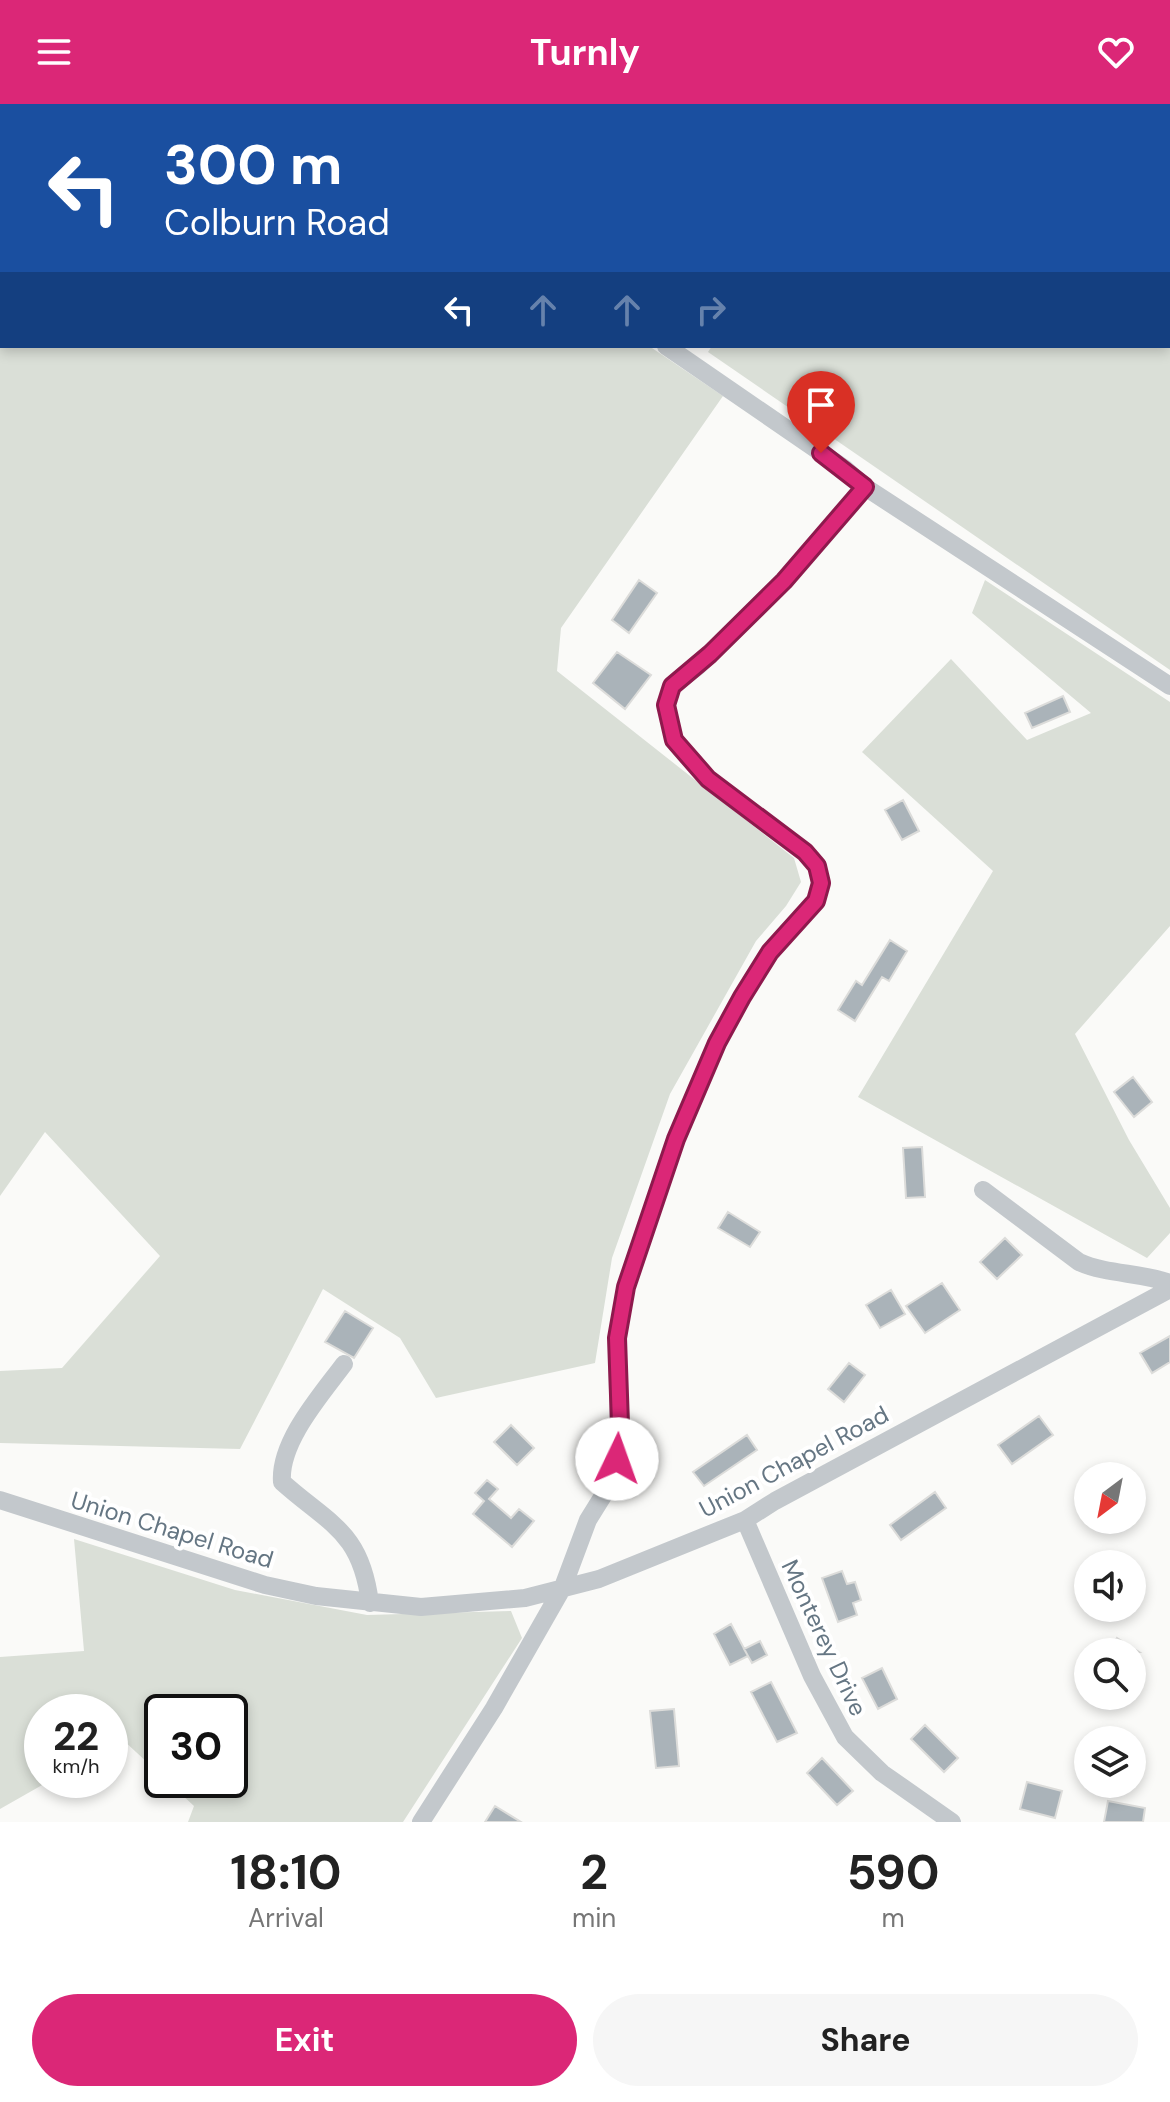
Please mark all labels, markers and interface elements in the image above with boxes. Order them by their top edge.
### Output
text: Turnly [530,29,640,76]
icon: menu [32,30,76,74]
icon: heart [1094,30,1138,74]
text: 300 m [164,128,342,201]
icon: left [32,136,136,240]
text: Colburn Road [164,199,390,246]
icon: left [437,288,481,332]
icon: ahead [521,288,565,332]
icon: ahead [605,288,649,332]
icon: right [689,288,733,332]
pin [787,371,855,453]
icon: arrive [799,383,843,427]
street label: Union Chapel Road [694,1399,894,1525]
position arrow [575,1417,659,1501]
north arrow [1074,1462,1146,1534]
map controls [1074,1462,1146,1798]
street label: Union Chapel Road [67,1484,277,1575]
button: sound [1074,1550,1146,1622]
street label: Monterey Drive [775,1555,874,1721]
button: search [1074,1638,1146,1710]
speed limit sign: 30 [144,1694,248,1798]
text: 22 [53,1710,99,1762]
button: layers [1074,1726,1146,1798]
text: km/h [52,1753,100,1779]
text: 18:10 [230,1841,342,1904]
text: 2 [580,1841,608,1904]
text: 590 [847,1841,940,1904]
text: Arrival [248,1901,324,1935]
text: min [572,1901,616,1935]
text: m [882,1901,905,1935]
button: Exit [32,1994,577,2086]
button: Share [593,1994,1138,2086]

